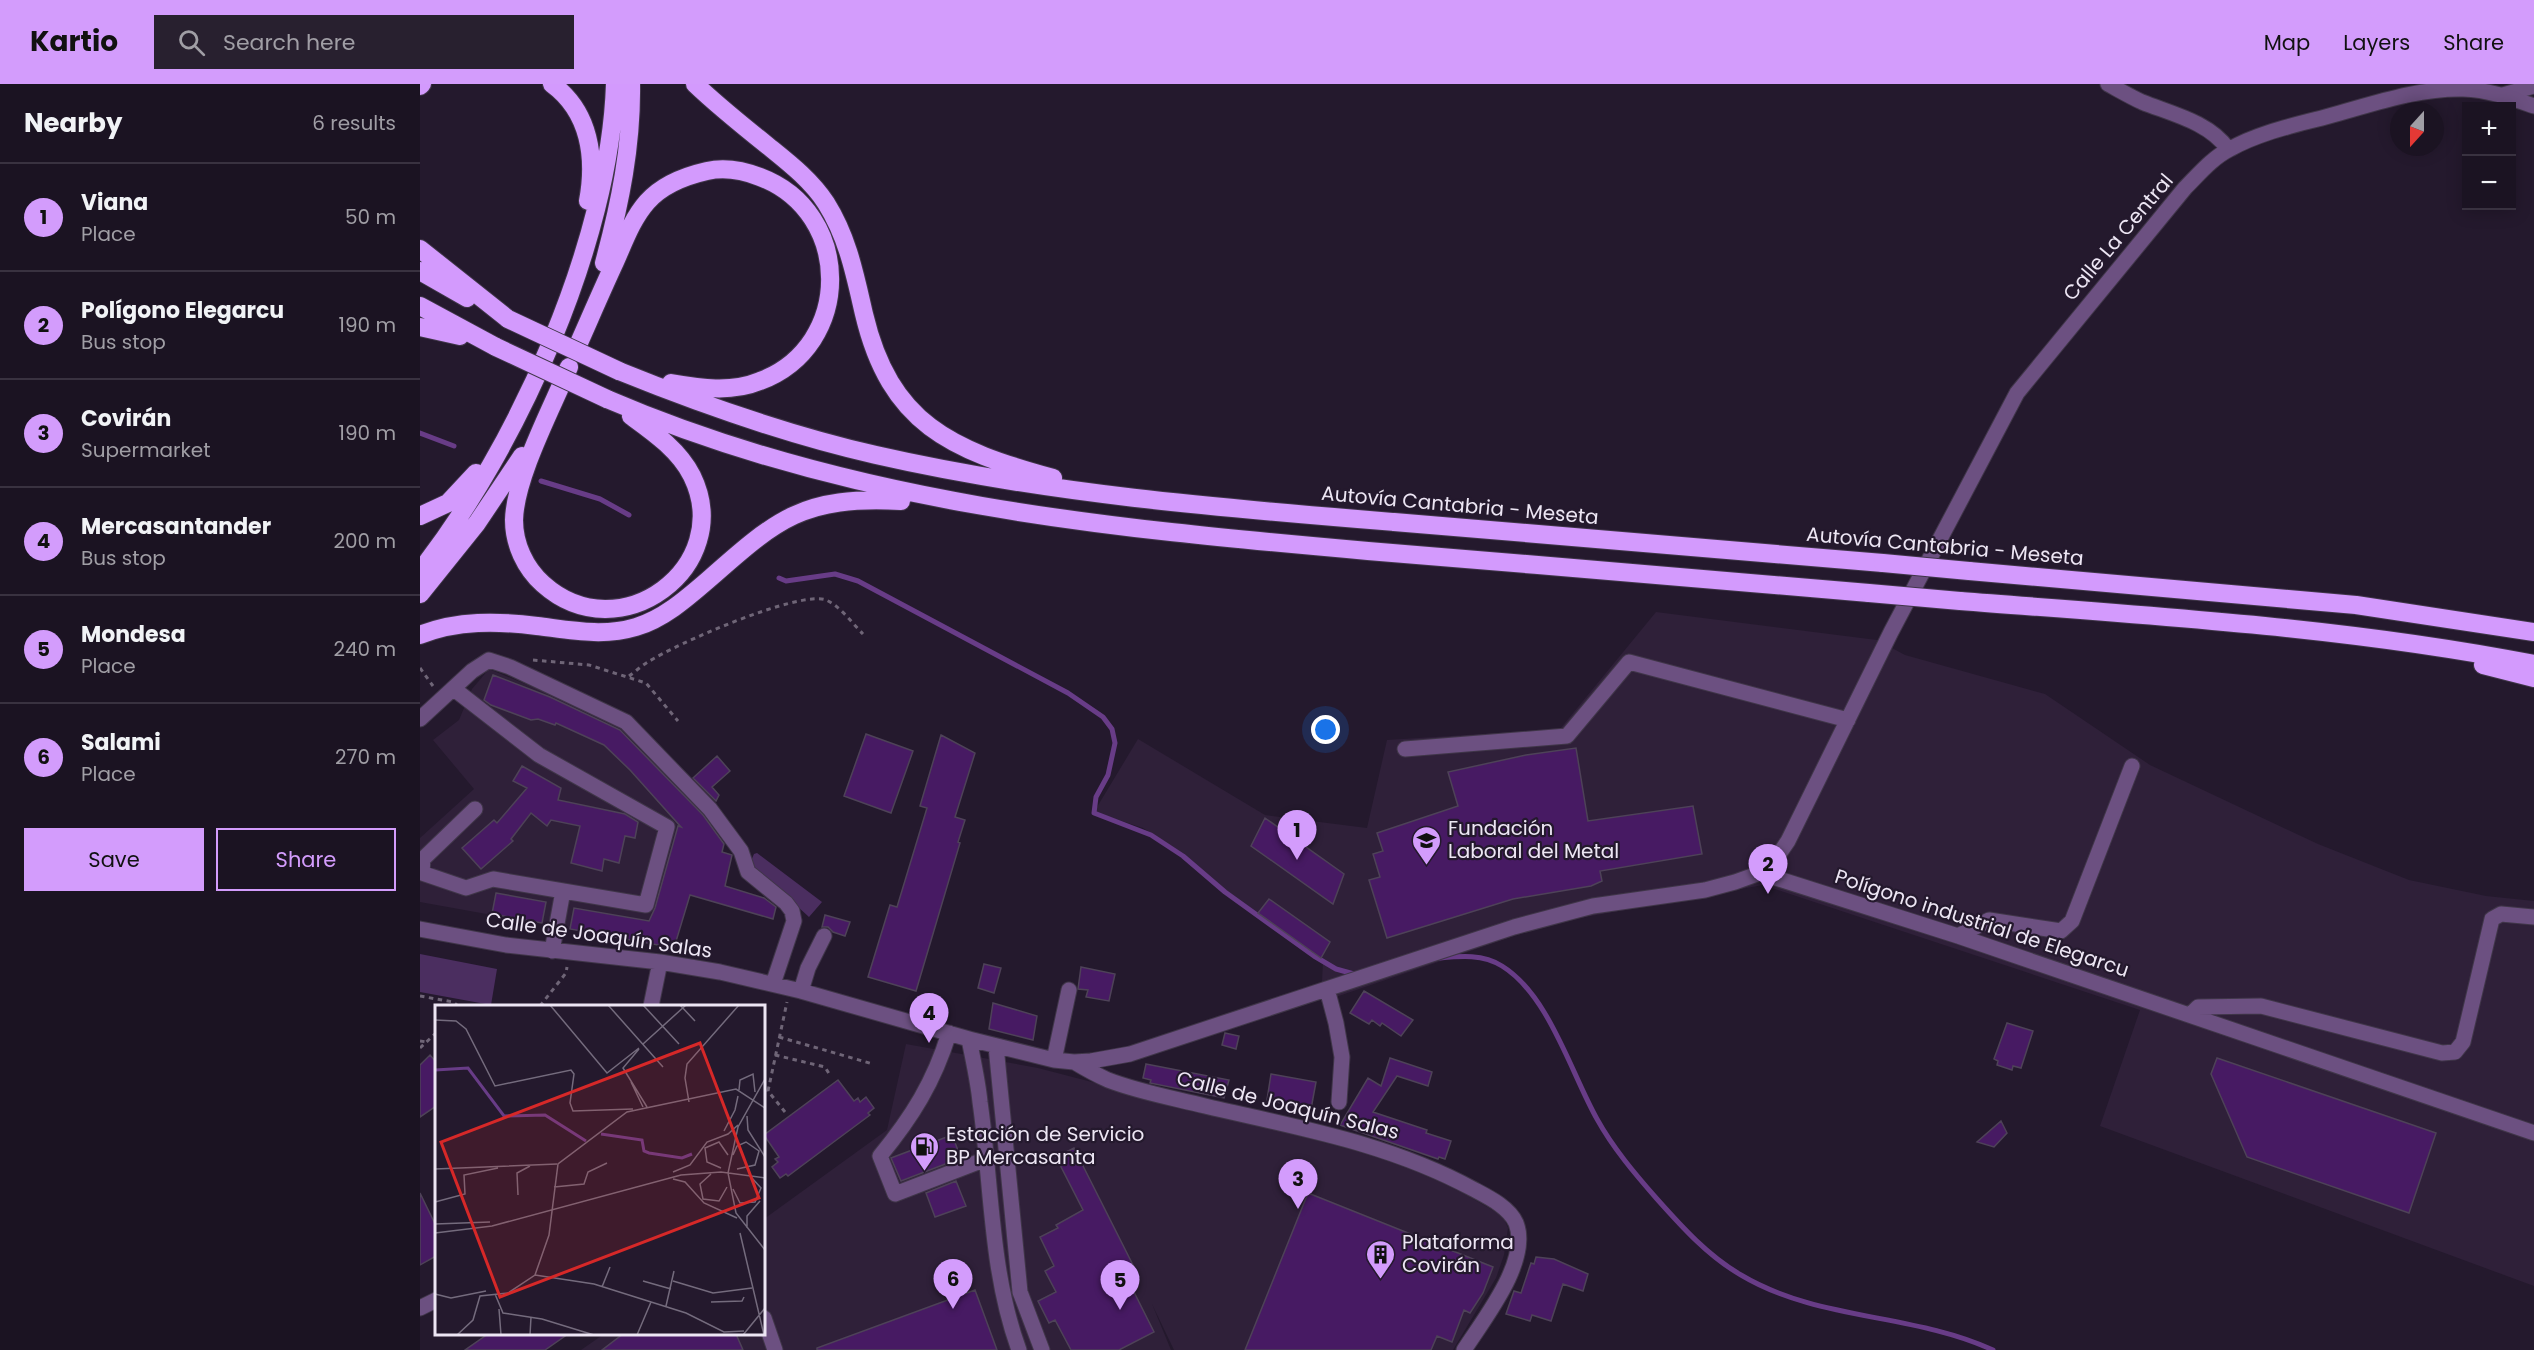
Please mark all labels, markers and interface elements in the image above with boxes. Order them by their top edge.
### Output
search box [154,15,574,69]
text: Kartio [30,22,118,61]
icon: search [175,26,208,59]
text: Search here [223,27,356,58]
text: Map [2264,28,2310,57]
text: Layers [2343,28,2410,57]
text: Share [2443,28,2504,57]
north arrow [2390,102,2444,156]
map controls [2462,102,2516,210]
button: + [2462,102,2516,156]
text: Nearby [24,105,122,141]
text: 6 results [312,109,396,137]
button: − [2462,156,2516,210]
street label: Calle La Central [2057,168,2179,306]
text: Viana [81,187,148,218]
text: 1 [40,203,47,231]
text: 50 m [345,203,396,231]
text: Place [81,220,136,248]
text: Polígono Elegarcu [81,295,284,326]
text: 2 [38,311,49,339]
text: 190 m [339,311,396,339]
text: Bus stop [81,328,166,356]
text: Covirán [81,403,171,434]
text: 3 [37,419,50,447]
text: 190 m [339,419,396,447]
text: Supermarket [81,436,210,464]
street label: Autovía Cantabria - Meseta [1320,479,1600,531]
text: Mercasantander [81,511,271,542]
street label: Autovía Cantabria - Meseta [1805,520,2085,572]
text: 4 [37,527,50,555]
text: 200 m [333,527,396,555]
text: Bus stop [81,544,166,572]
text: Mondesa [81,619,186,650]
text: 5 [37,635,50,663]
text: 240 m [333,635,396,663]
text: Place [81,652,136,680]
your location [1311,715,1340,744]
text: Salami [81,727,161,758]
text: 6 [37,743,50,771]
text: 270 m [335,743,396,771]
text: Place [81,760,136,788]
pin: 1 [1278,810,1316,860]
place label: Fundación Laboral del Metal [1448,814,1619,865]
school or university icon: Fundación Laboral del Metal [1411,824,1443,866]
button: Save [24,828,204,891]
button: Share [216,828,396,891]
pin: 2 [1748,844,1788,894]
street label: Polígono industrial de Elegarcu [1831,862,2133,984]
street label: Calle de Joaquín Salas [484,905,714,965]
pin: 4 [910,994,948,1043]
inset map [435,1005,765,1335]
street label: Calle de Joaquín Salas [1174,1064,1402,1146]
place label: Estación de Servicio BP Mercasanta [946,1120,1144,1171]
fuel station icon: Estación de Servicio BP Mercasanta [909,1130,941,1172]
pin: 3 [1278,1160,1318,1209]
place label: Plataforma Covirán [1402,1228,1514,1279]
building icon: Plataforma Covirán [1365,1238,1397,1280]
pin: 6 [934,1260,972,1309]
pin: 5 [1100,1260,1140,1310]

